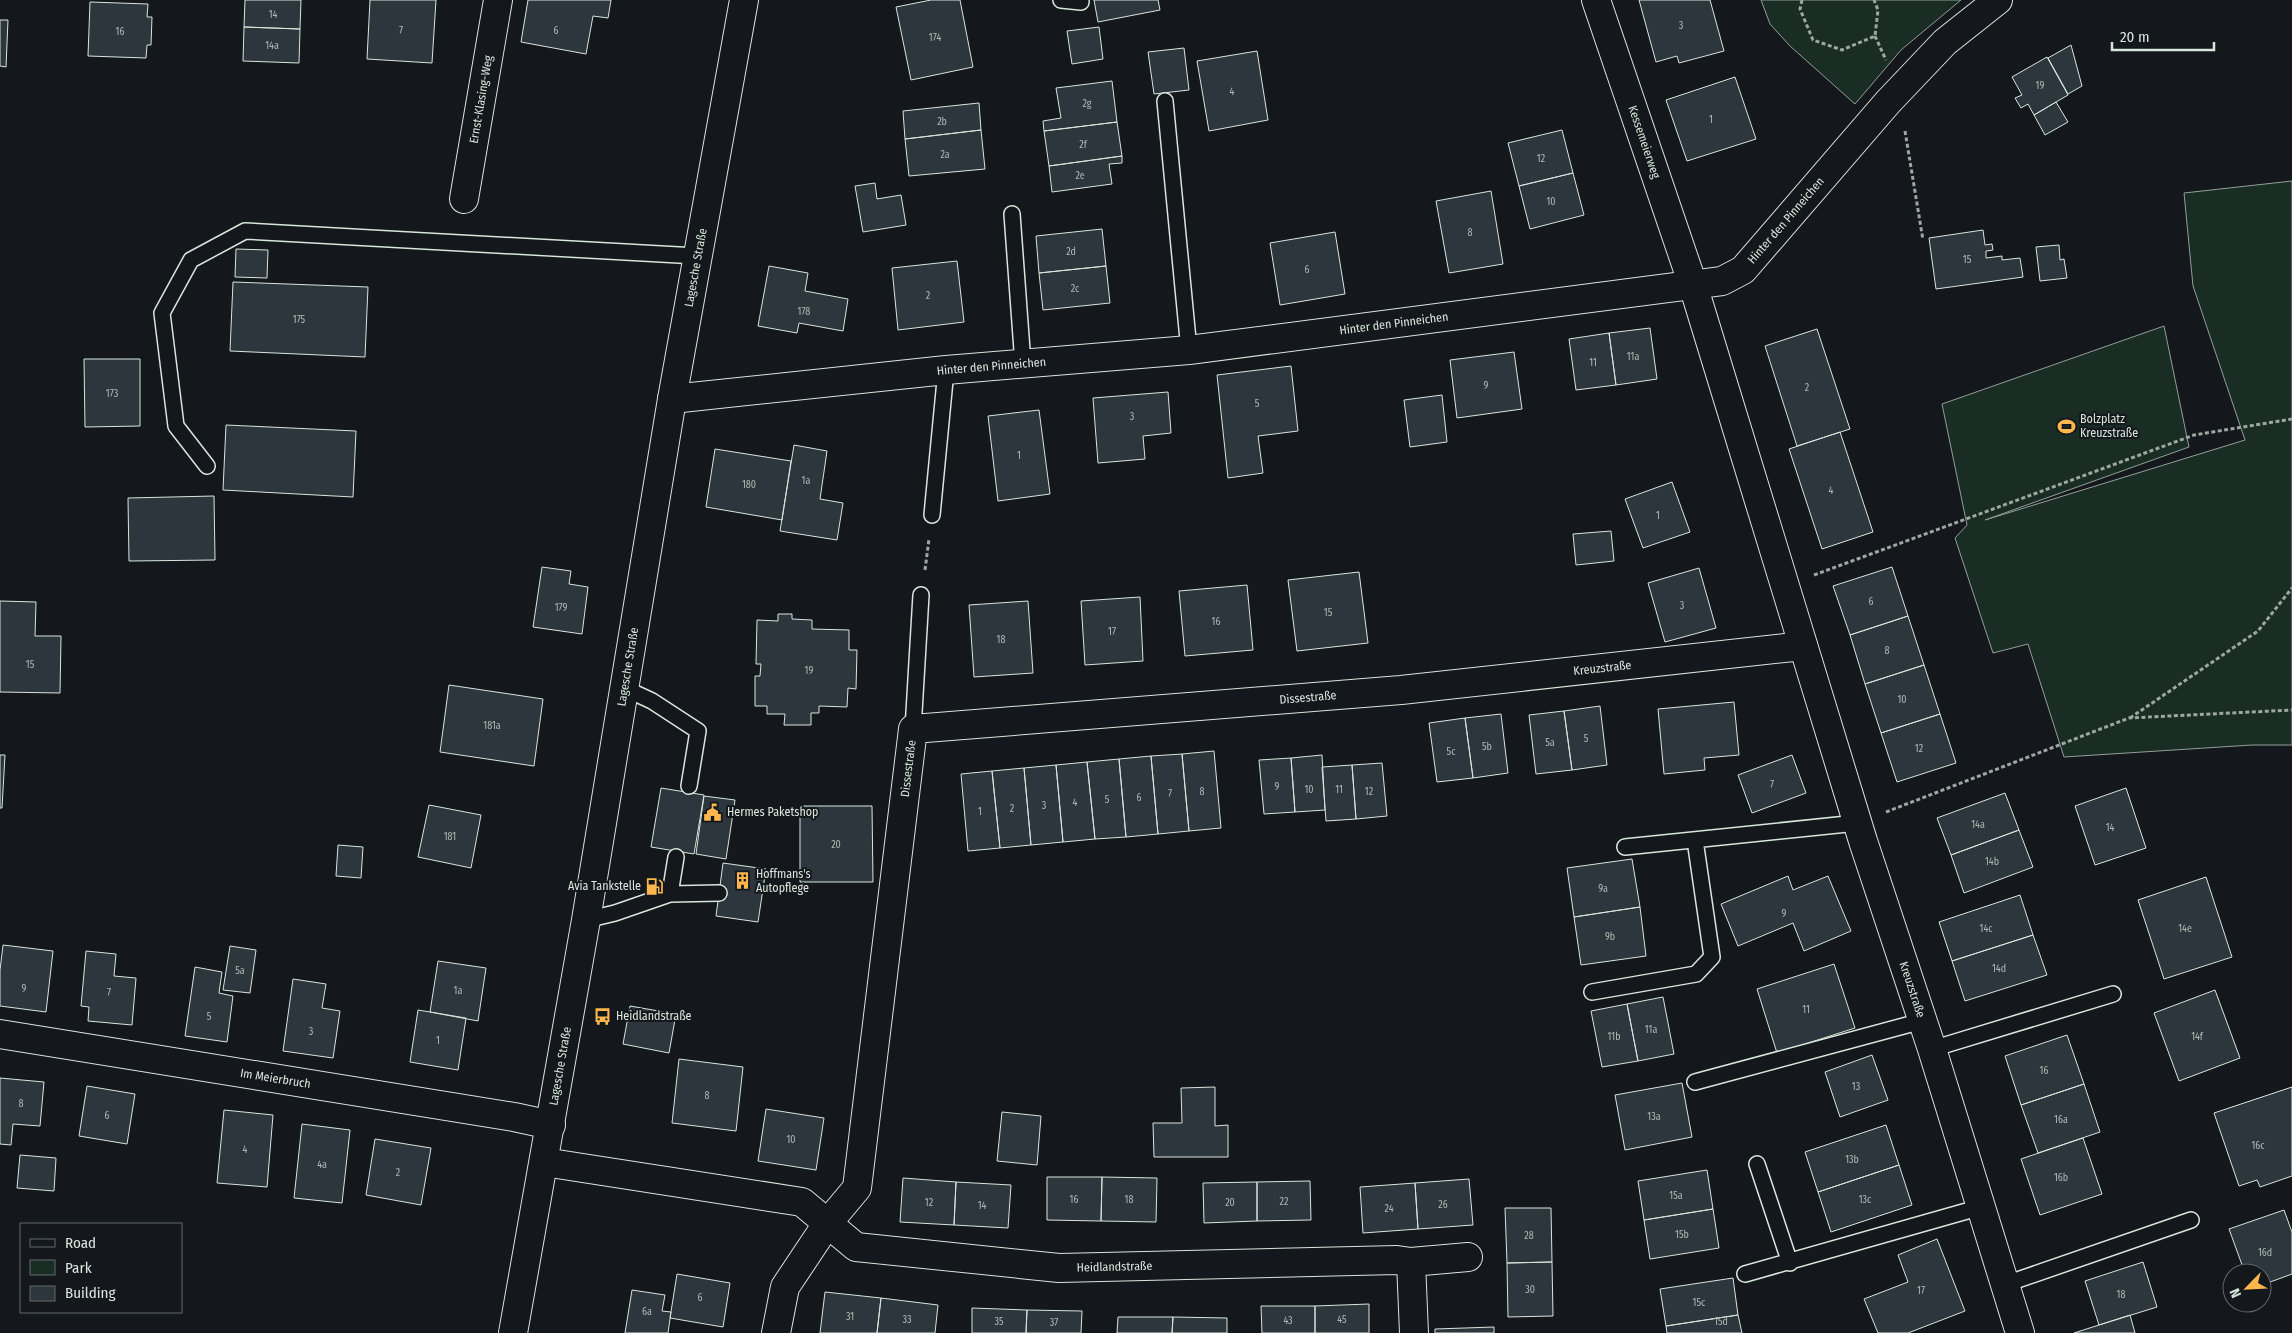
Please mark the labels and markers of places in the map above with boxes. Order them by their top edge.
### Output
place label: Bolzplatz Kreuzstraße [2080,412,2138,440]
sports icon: Bolzplatz Kreuzstraße [2056,416,2076,436]
public building icon: Hermes Paketshop [703,802,723,822]
place label: Hermes Paketshop [727,805,819,819]
place label: Hoffmans's Autopflege [756,867,811,895]
building icon: Hoffmans's Autopflege [732,871,752,891]
fuel station icon: Avia Tankstelle [645,876,665,896]
place label: Avia Tankstelle [568,879,641,893]
bus stop icon: Heidlandstraße [592,1006,612,1026]
place label: Heidlandstraße [616,1009,692,1023]

